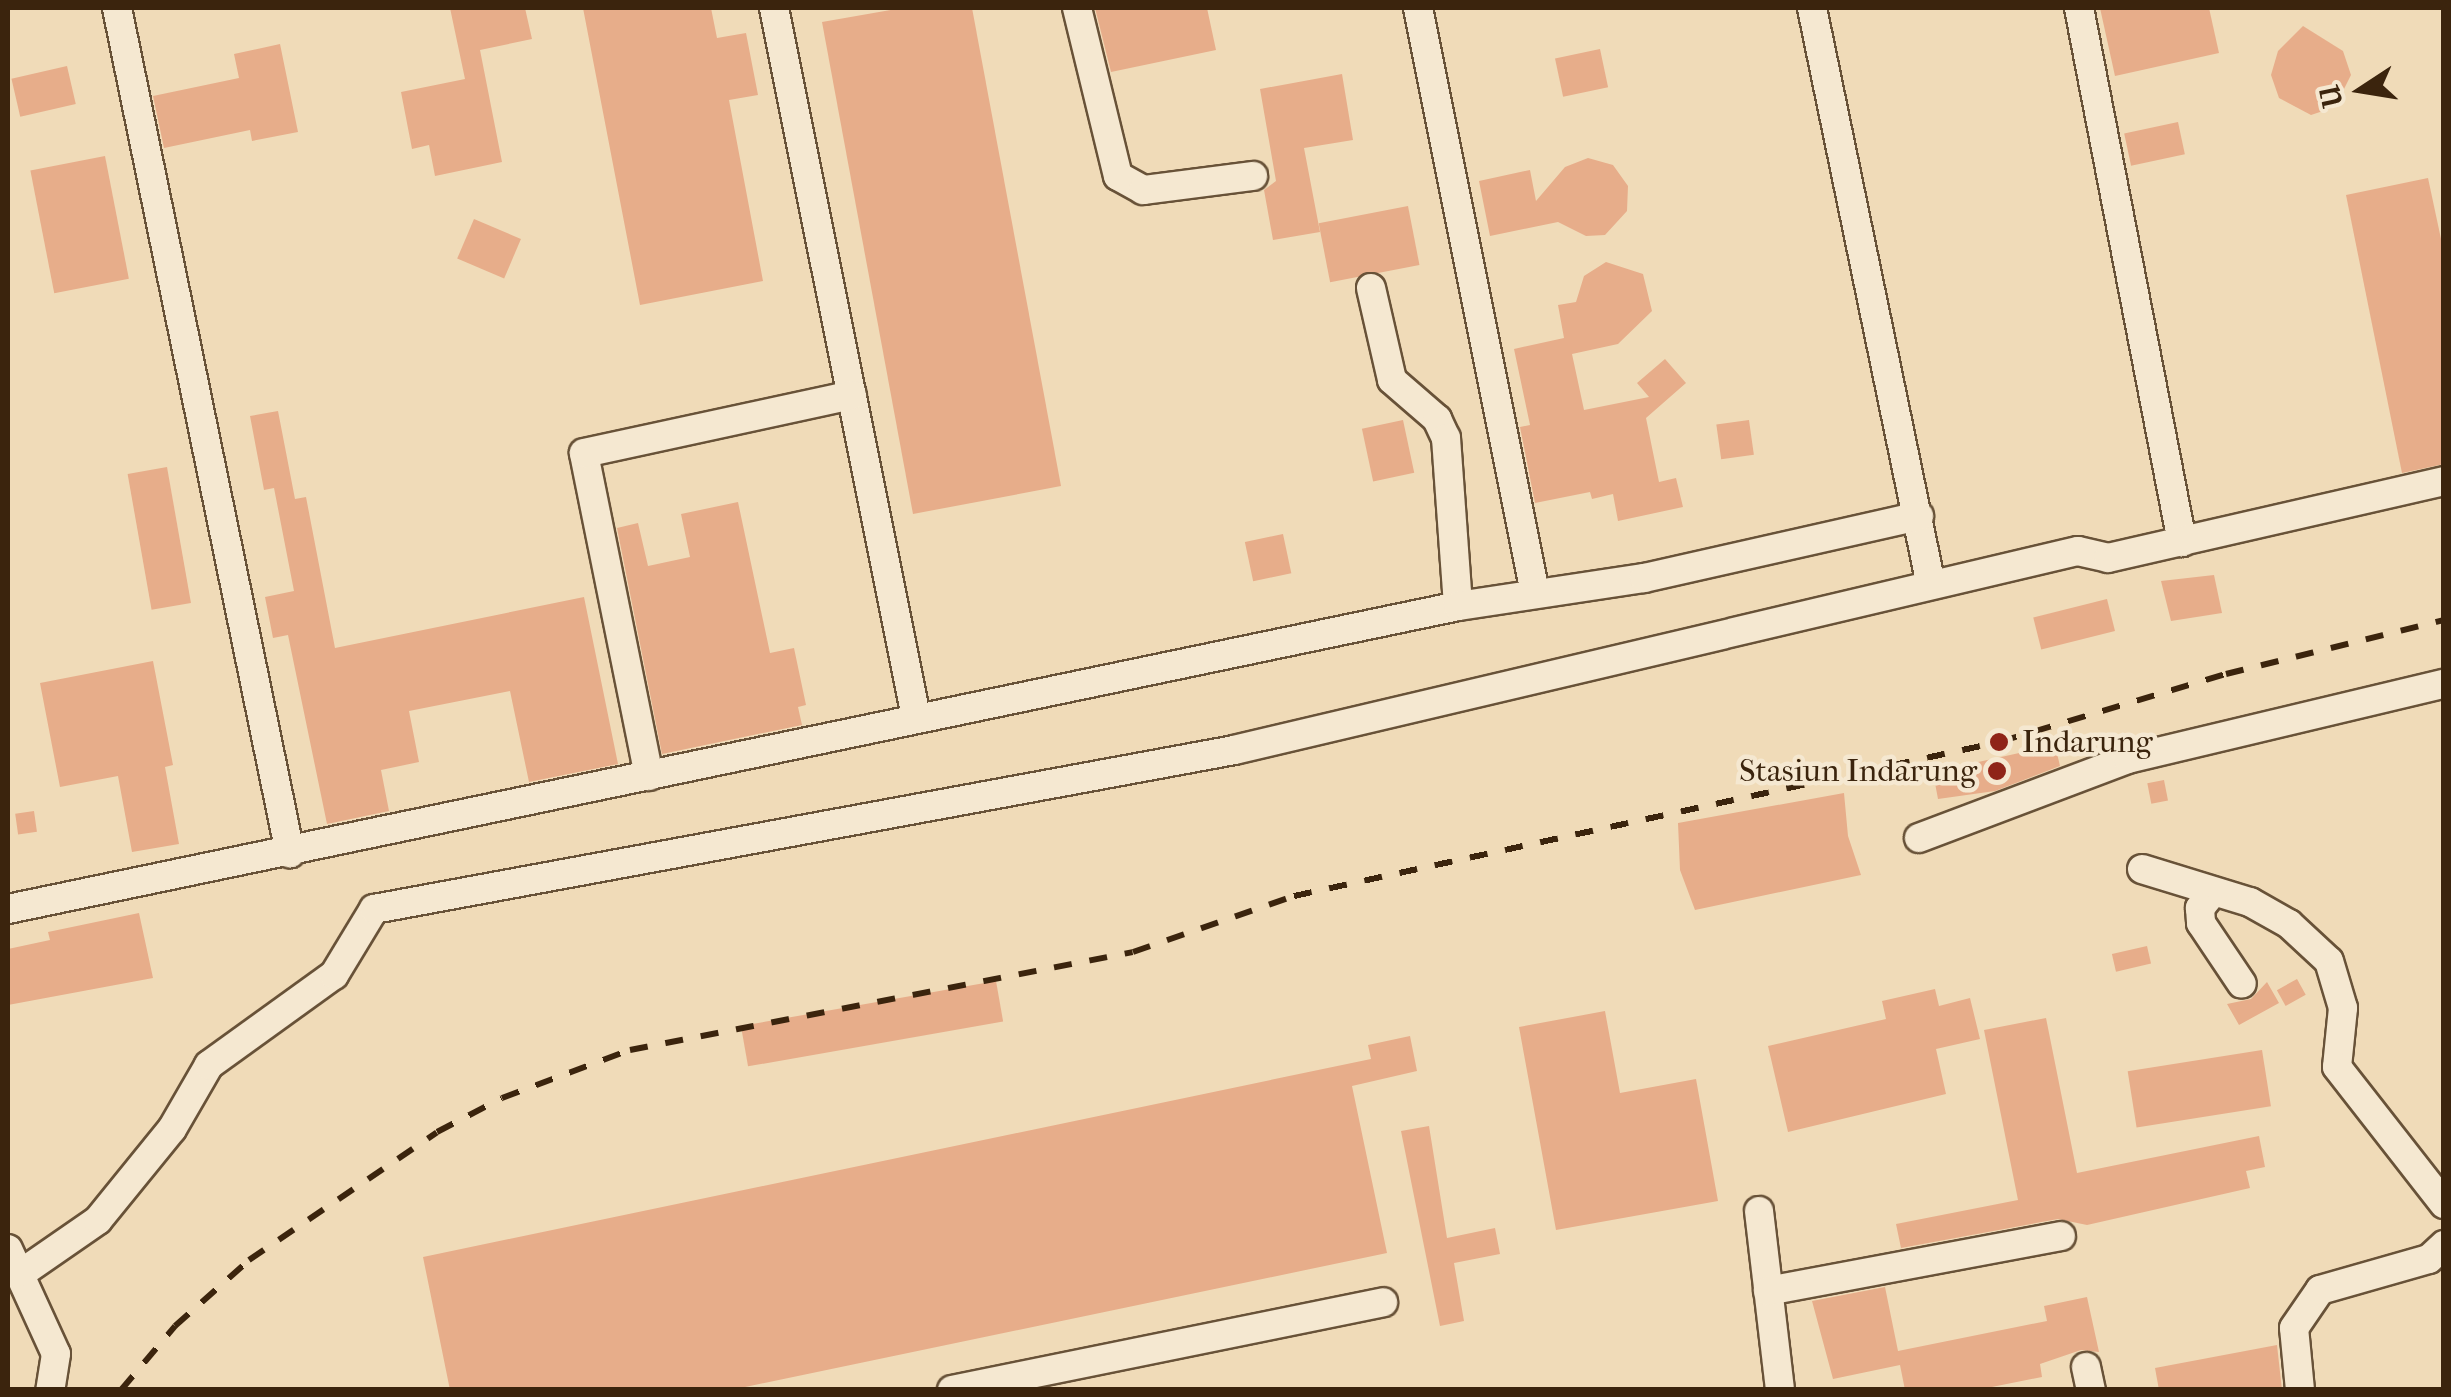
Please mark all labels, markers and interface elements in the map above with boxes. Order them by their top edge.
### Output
north arrow [2311,40,2411,140]
text: U [2313,82,2350,110]
place label: Indarung [2022,723,2153,761]
marker: Indarung [1986,729,2012,755]
place label: Stasiun Indarung [1739,752,1977,790]
marker: Stasiun Indarung [1986,760,2008,782]

